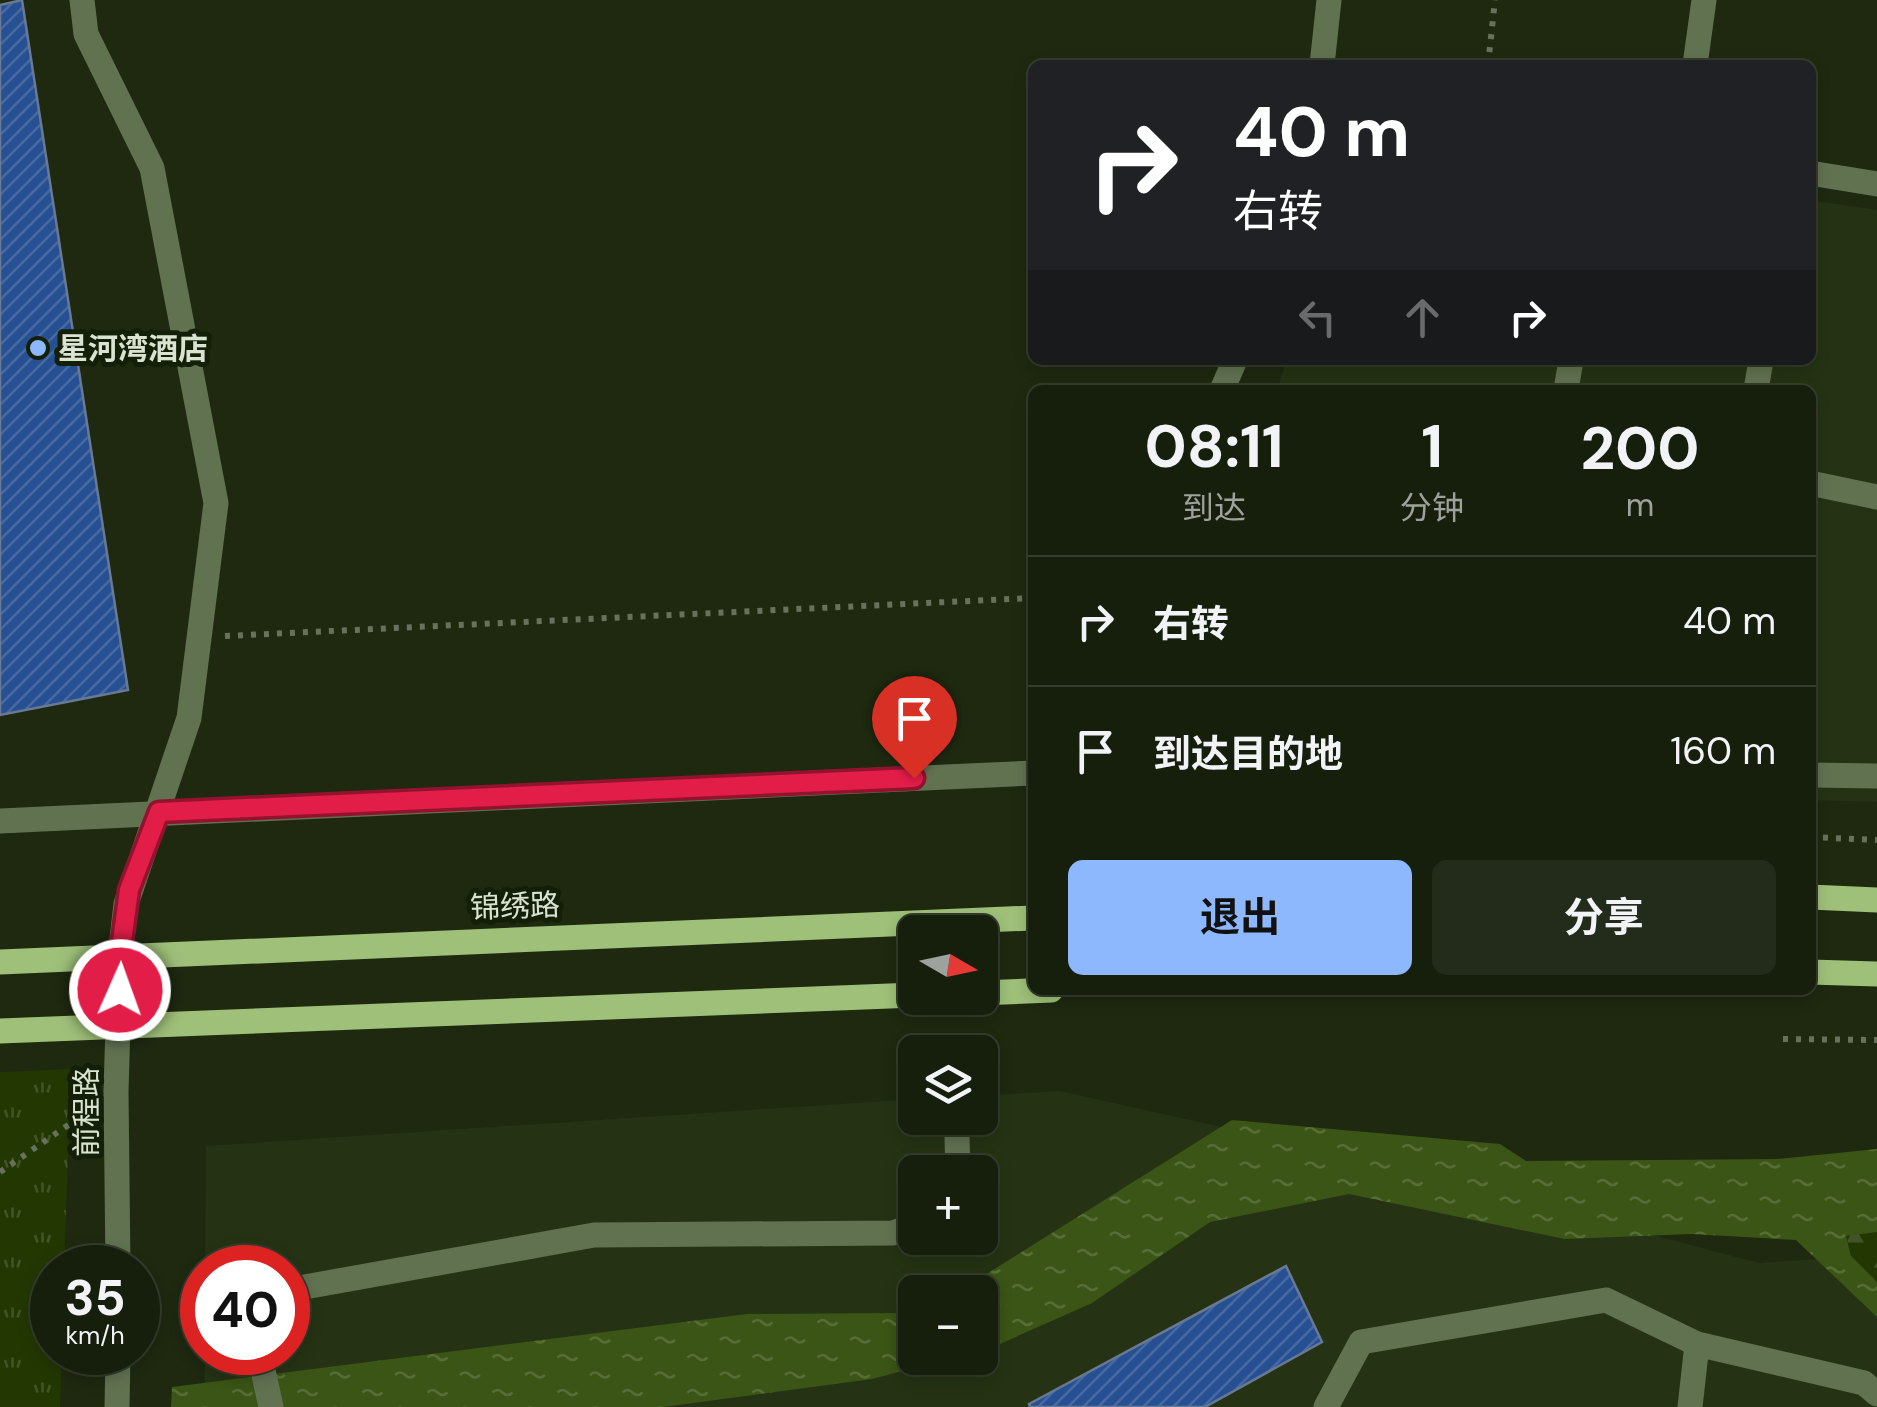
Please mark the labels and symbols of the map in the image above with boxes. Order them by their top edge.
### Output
place label: 星河湾酒店 [58,329,208,368]
marker: 星河湾酒店 [27,337,49,359]
pin [872,676,957,779]
street label: 锦绣路 [469,885,561,927]
north arrow [898,915,998,1015]
position arrow [68,938,172,1042]
street label: 前程路 [67,1067,106,1157]
speed limit sign: 40 [180,1245,310,1375]

